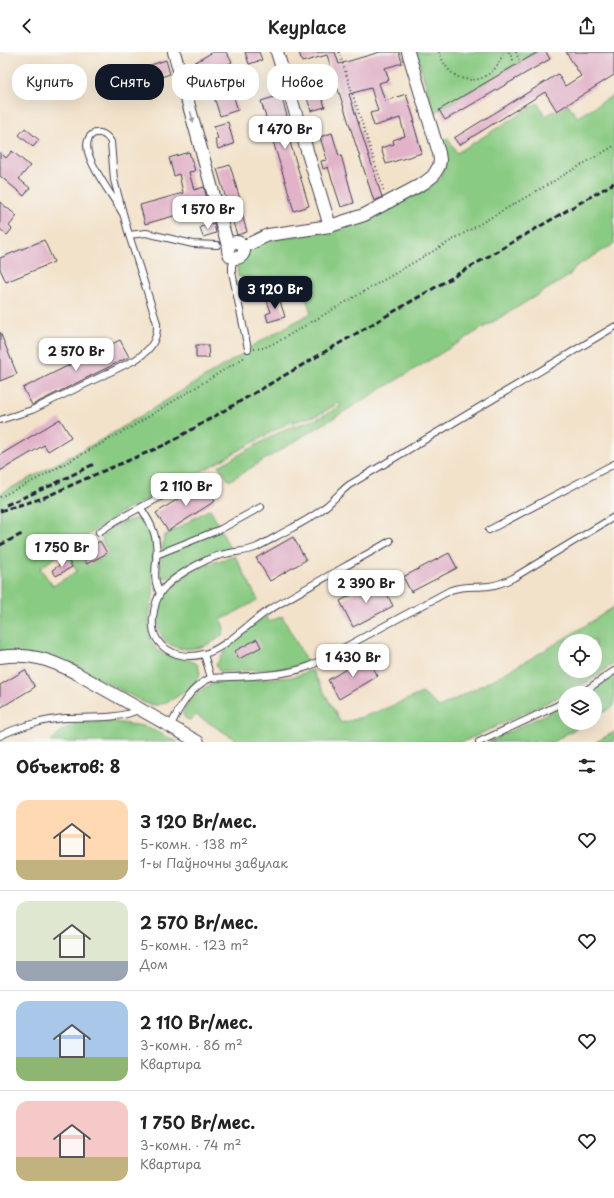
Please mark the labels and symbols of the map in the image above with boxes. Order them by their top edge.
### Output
one-way arrow [189,111,195,123]
pin: 1 470 Br [244,116,326,150]
pin: 1 570 Br [167,196,249,230]
pin: 3 120 Br [234,276,316,310]
pin: 2 570 Br [35,338,117,372]
pin: 2 110 Br [145,473,227,507]
pin: 1 750 Br [21,534,103,568]
pin: 2 390 Br [325,570,407,604]
pin: 1 430 Br [312,644,394,678]

